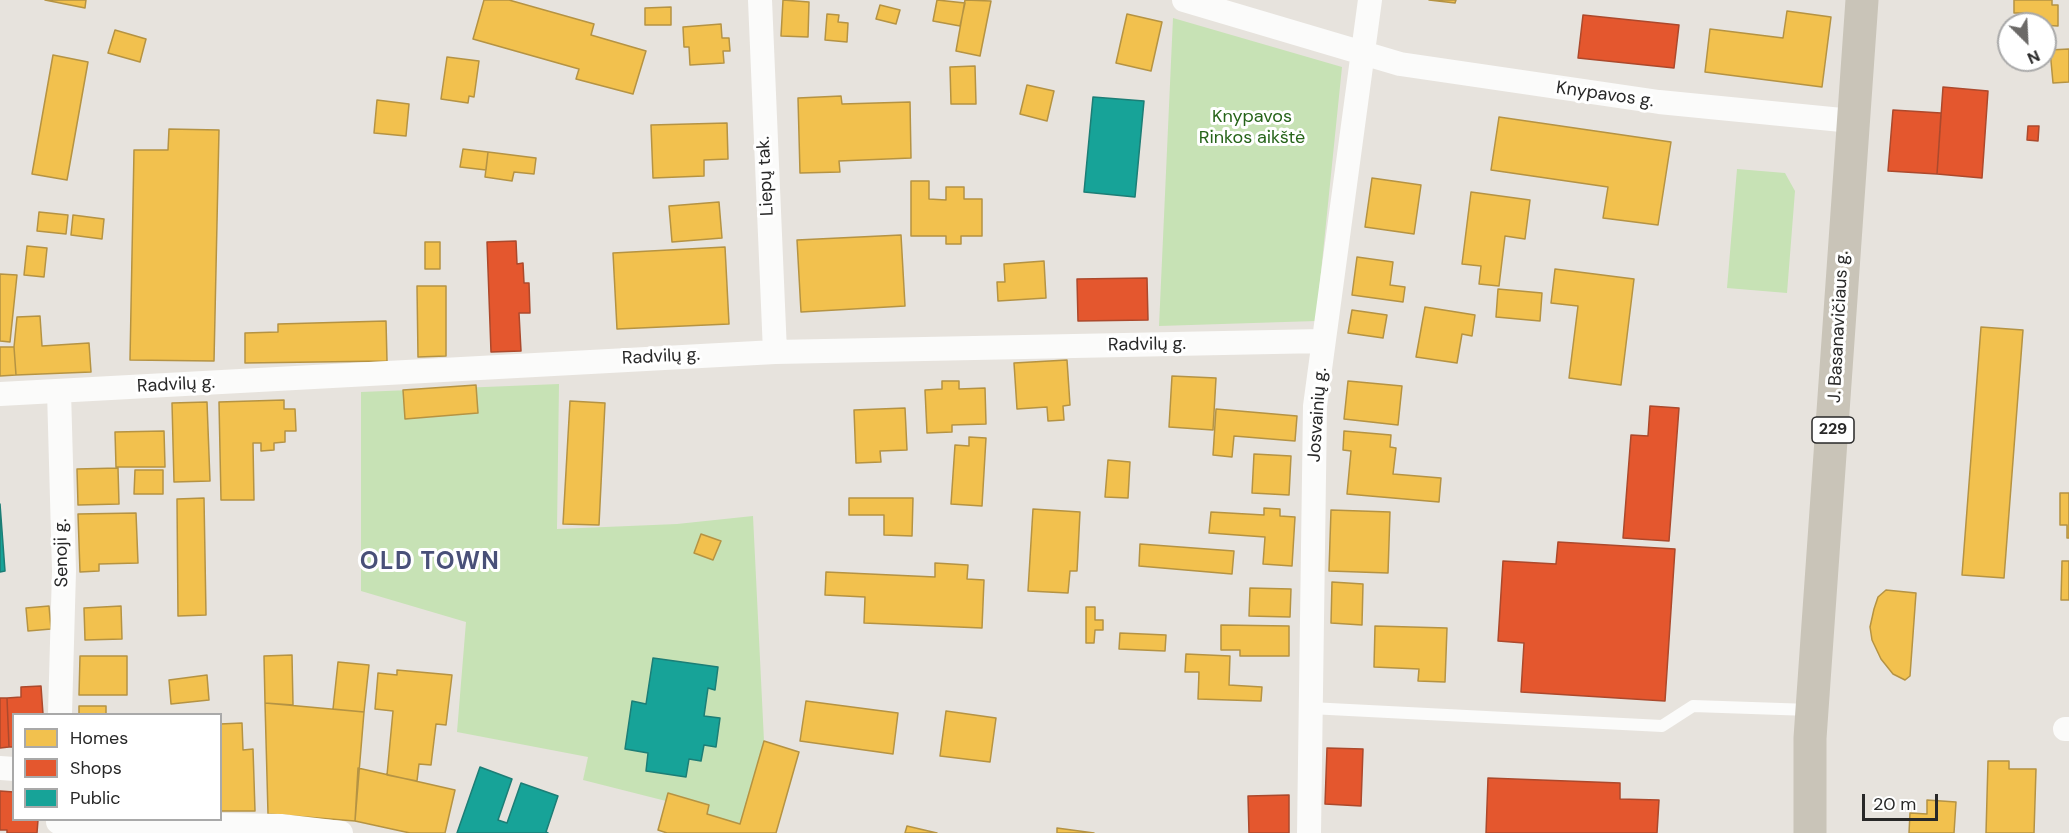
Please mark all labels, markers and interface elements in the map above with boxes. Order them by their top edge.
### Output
north arrow [1997,12,2057,72]
text: N [2024,45,2043,69]
street label: Knypavos g. [1555,77,1655,113]
park label: Knypavos Rinkos aikštė [1199,106,1305,148]
street label: Liepų tak. [753,136,779,216]
street label: J. Basanavičiaus g. [1824,250,1854,404]
street label: Radvilų g. [1108,334,1186,356]
street label: Radvilų g. [621,344,701,370]
street label: Josvainių g. [1304,367,1332,463]
street label: Radvilų g. [136,372,216,398]
road number: 229 [1812,417,1854,443]
street label: Senoji g. [51,518,73,588]
district label: OLD TOWN [360,549,500,577]
legend [12,713,222,821]
text: Homes [70,726,128,750]
text: Shops [70,756,122,780]
scale bar [1865,782,1942,820]
text: Public [70,786,121,810]
text: 20 m [1873,792,1916,816]

